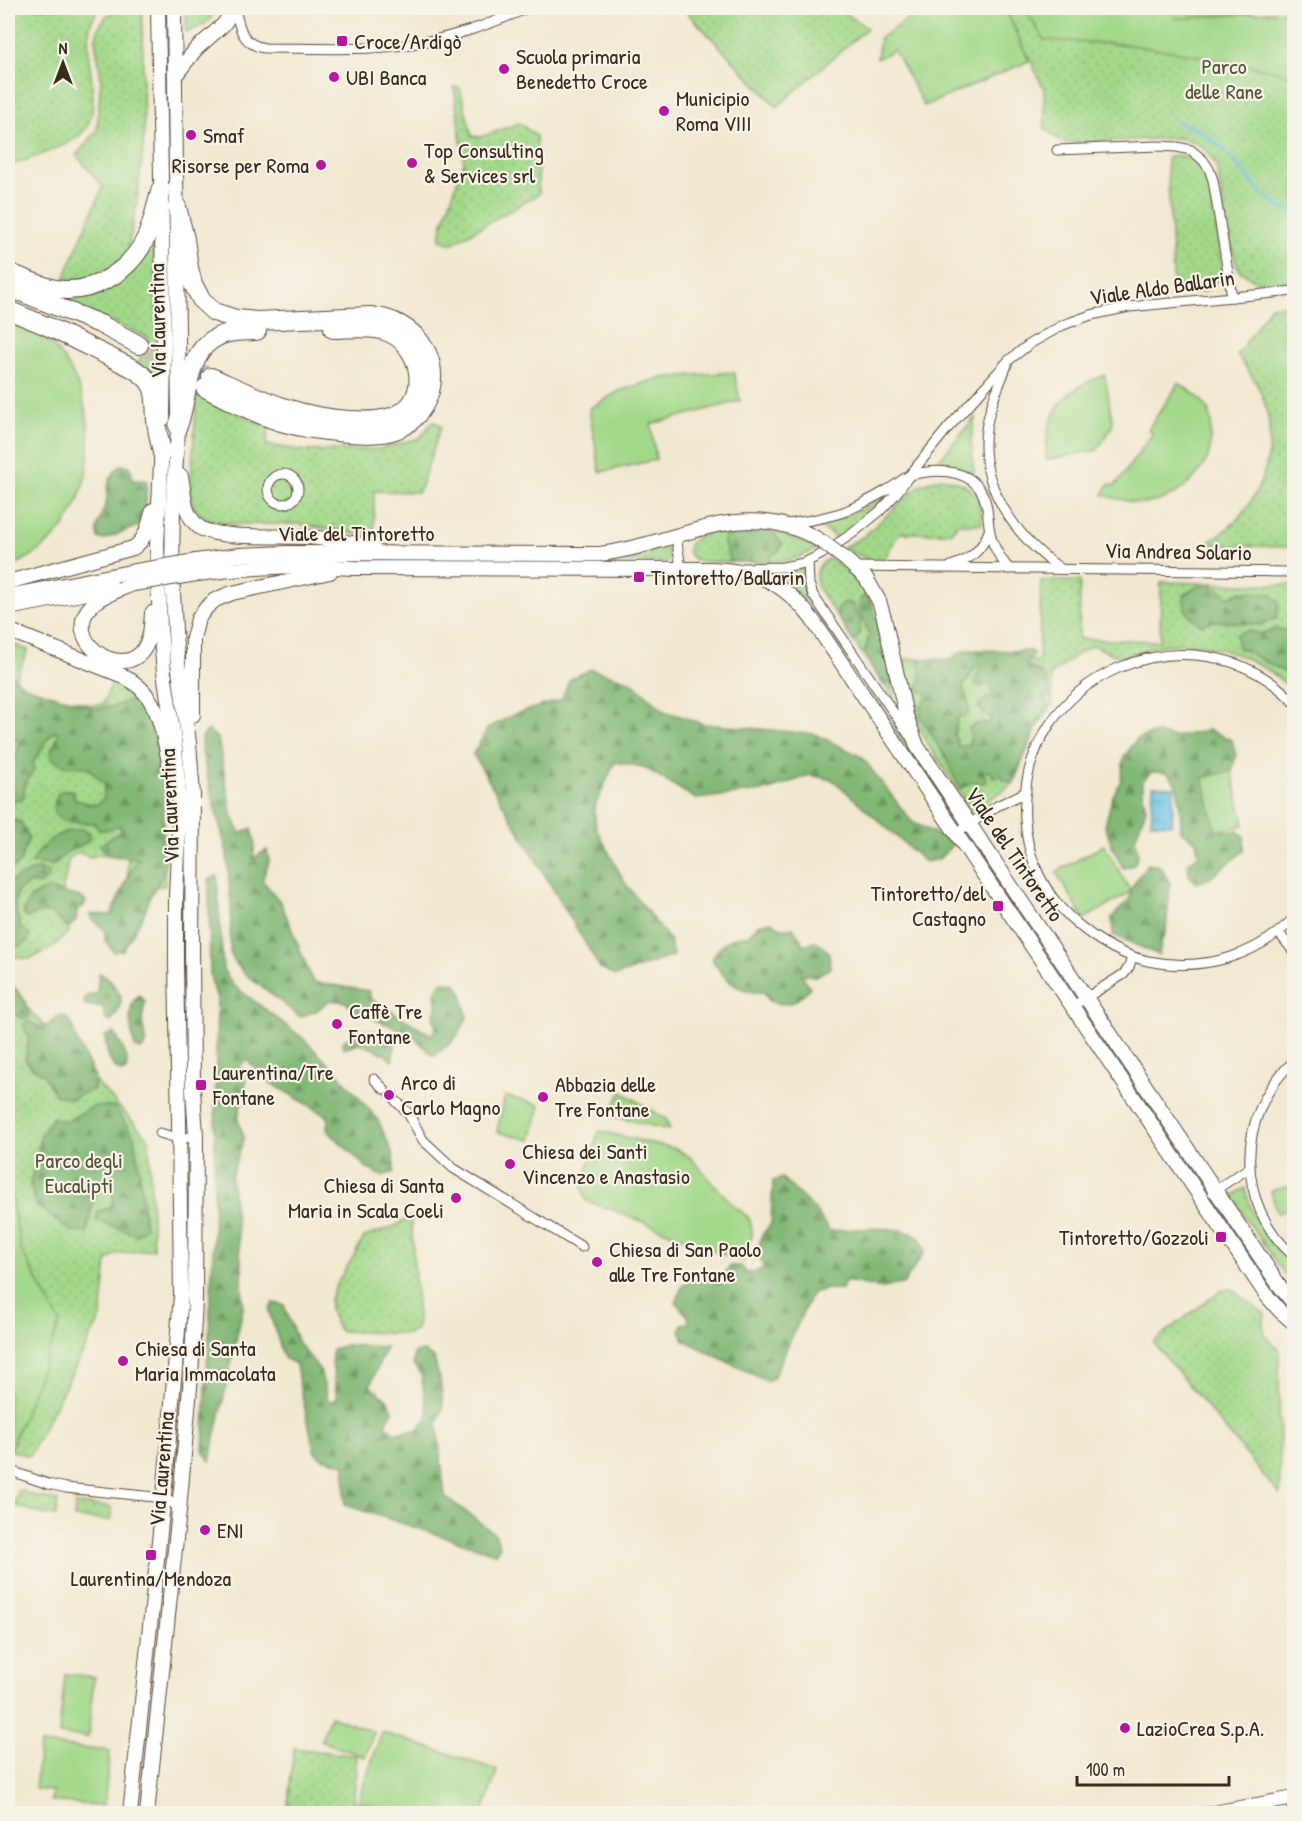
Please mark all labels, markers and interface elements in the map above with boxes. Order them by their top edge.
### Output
place label: Croce/Ardigò [354,26,461,56]
north arrow [33,33,93,93]
marker: Croce/Ardigò [335,34,349,48]
text: N [59,37,68,59]
place label: Scuola primaria Benedetto Croce [516,41,648,96]
park label: Parco delle Rane [1185,51,1263,106]
place label: UBI Banca [346,62,427,92]
marker: Scuola primaria Benedetto Croce [497,62,511,76]
marker: UBI Banca [327,70,341,84]
place label: Municipio Roma VIII [676,83,751,138]
marker: Municipio Roma VIII [657,104,671,118]
place label: Smaf [203,120,245,150]
marker: Smaf [184,128,198,142]
place label: Top Consulting & Services srl [424,135,544,190]
place label: Risorse per Roma [172,150,309,180]
marker: Top Consulting & Services srl [405,156,419,170]
marker: Risorse per Roma [314,158,328,172]
street label: Viale Aldo Ballarin [1088,262,1236,312]
street label: Via Laurentina [141,263,173,379]
street label: Viale del Tintoretto [278,518,434,548]
street label: Via Andrea Solario [1104,535,1252,567]
place label: Tintoretto/Ballarin [651,562,804,592]
marker: Tintoretto/Ballarin [632,570,646,584]
street label: Via Laurentina [152,748,186,864]
street label: Viale del Tintoretto [959,781,1071,927]
place label: Tintoretto/del Castagno [871,878,986,933]
marker: Tintoretto/del Castagno [991,899,1005,913]
place label: Caffè Tre Fontane [348,996,423,1051]
marker: Caffè Tre Fontane [330,1017,344,1031]
place label: Laurentina/Tre Fontane [212,1057,334,1112]
place label: Arco di Carlo Magno [401,1067,500,1122]
place label: Abbazia delle Tre Fontane [555,1069,656,1124]
marker: Laurentina/Tre Fontane [194,1078,208,1092]
marker: Arco di Carlo Magno [382,1088,396,1102]
marker: Abbazia delle Tre Fontane [536,1090,550,1104]
place label: Chiesa dei Santi Vincenzo e Anastasio [522,1136,690,1191]
park label: Parco degli Eucalipti [35,1145,123,1200]
marker: Chiesa dei Santi Vincenzo e Anastasio [503,1157,517,1171]
place label: Chiesa di Santa Maria in Scala Coeli [288,1170,444,1225]
marker: Chiesa di Santa Maria in Scala Coeli [449,1191,463,1205]
place label: Tintoretto/Gozzoli [1059,1222,1209,1252]
marker: Tintoretto/Gozzoli [1214,1230,1228,1244]
place label: Chiesa di San Paolo alle Tre Fontane [609,1234,761,1289]
marker: Chiesa di San Paolo alle Tre Fontane [590,1255,604,1269]
place label: Chiesa di Santa Maria Immacolata [135,1333,276,1388]
marker: Chiesa di Santa Maria Immacolata [116,1354,130,1368]
street label: Via Laurentina [141,1410,181,1528]
place label: ENI [217,1515,244,1545]
marker: ENI [198,1523,212,1537]
marker: Laurentina/Mendoza [144,1548,158,1562]
place label: Laurentina/Mendoza [71,1563,232,1593]
place label: LazioCrea S.p.A. [1137,1713,1264,1743]
marker: LazioCrea S.p.A. [1118,1721,1132,1735]
scale bar [1077,1749,1228,1787]
text: 100 m [1086,1757,1125,1782]

